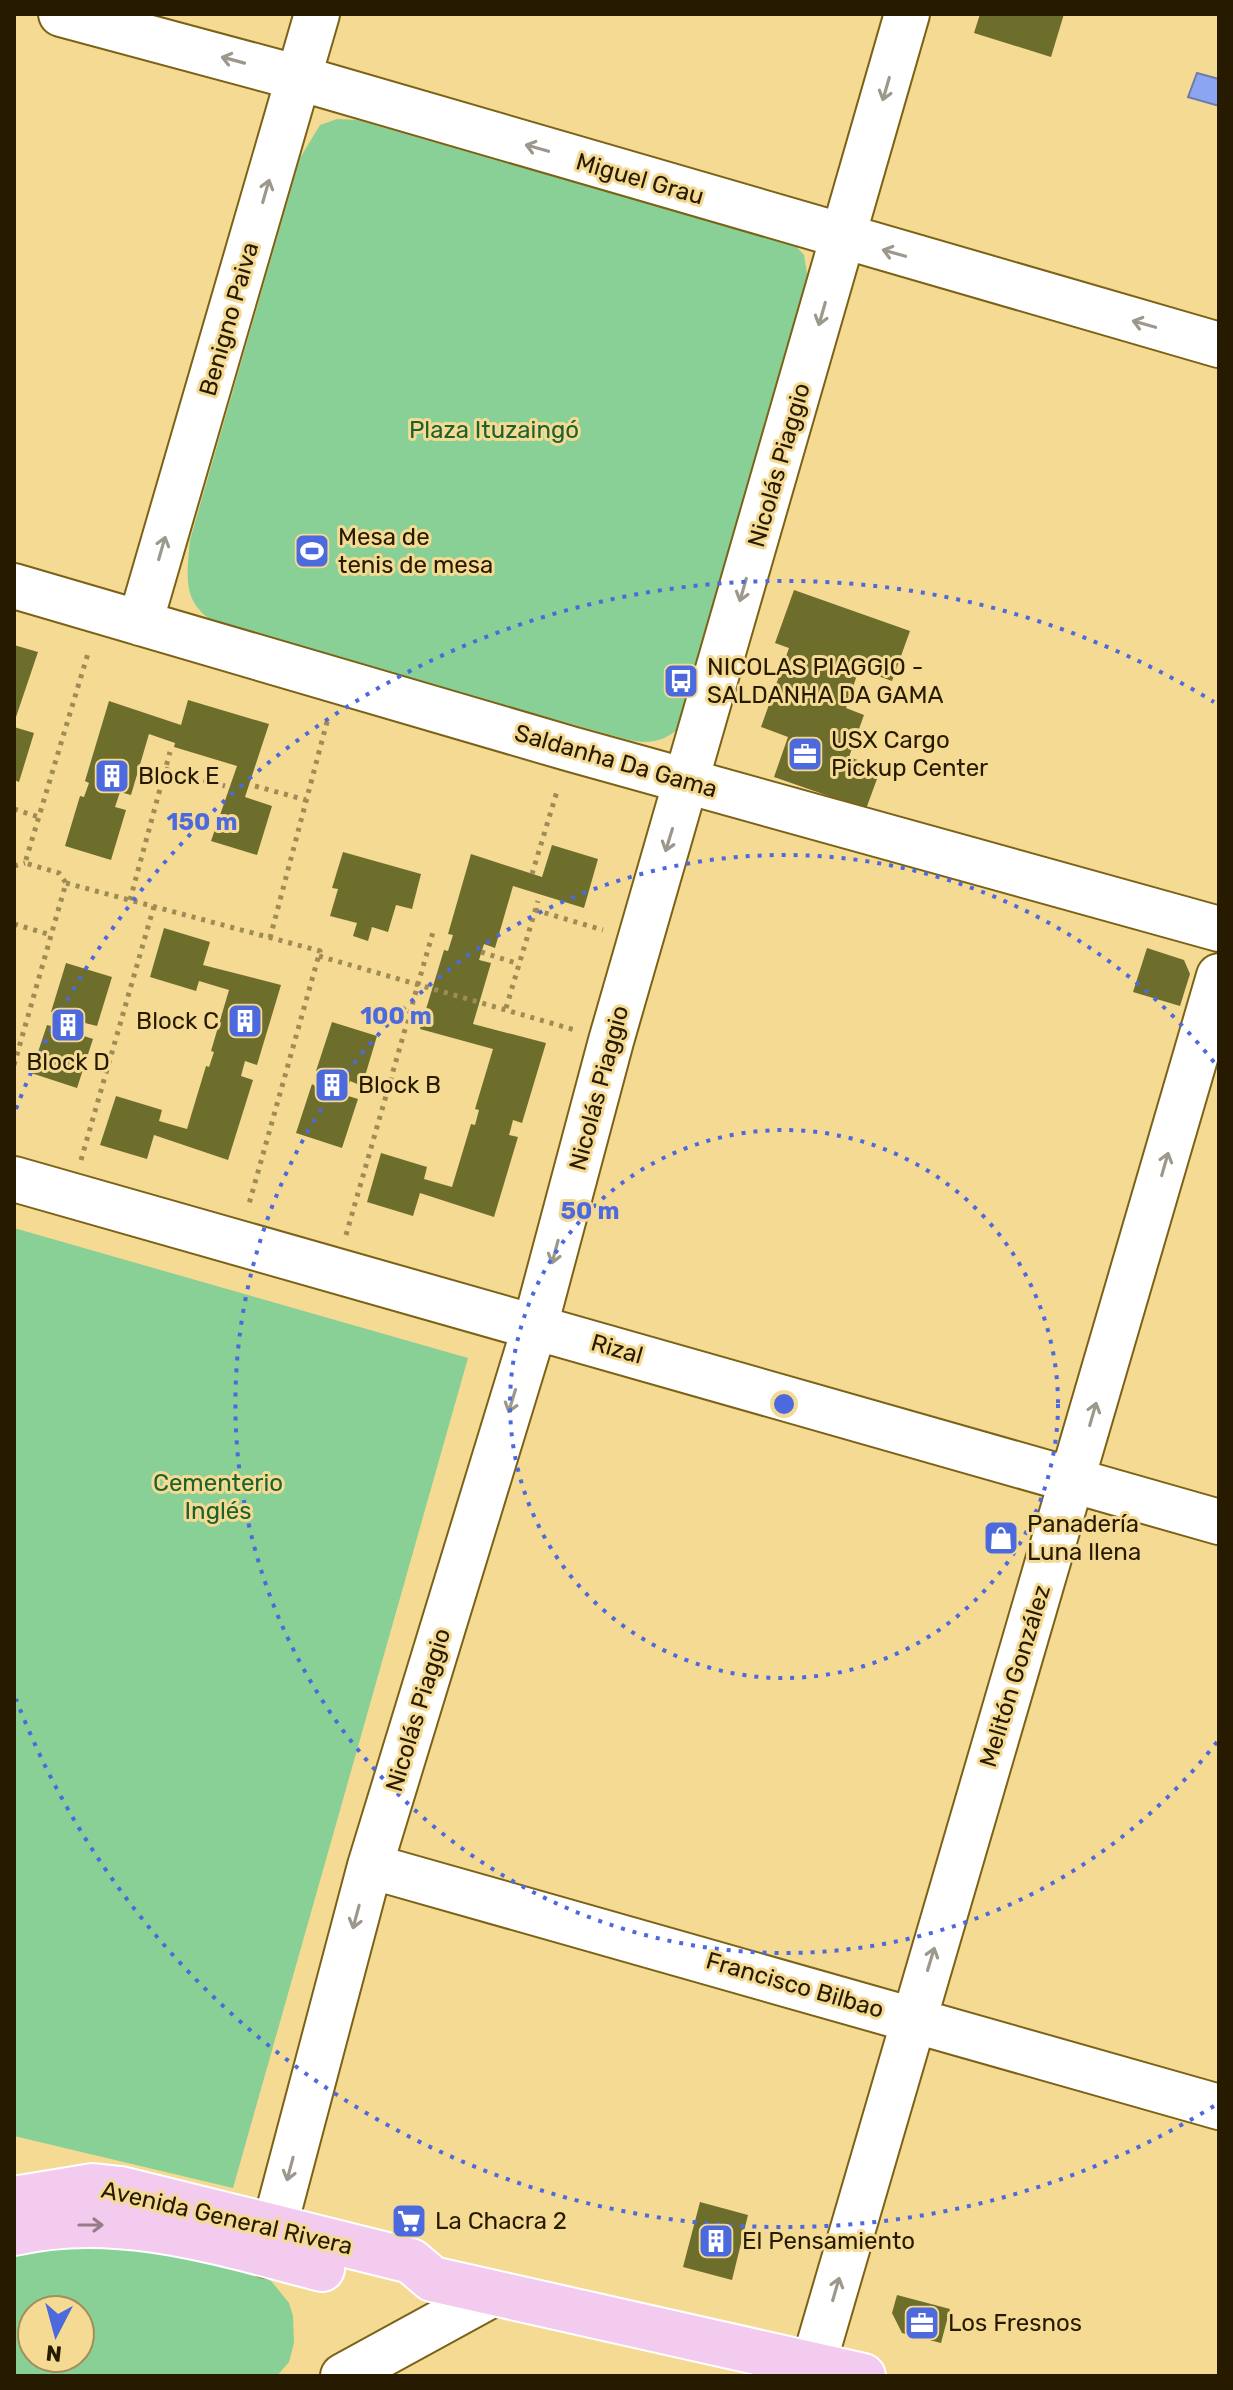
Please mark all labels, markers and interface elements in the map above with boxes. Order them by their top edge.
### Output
one-way arrow [221,52,247,67]
one-way arrow [878,76,893,102]
one-way arrow [524,140,550,155]
street label: Miguel Grau [573,147,707,211]
one-way arrow [259,179,274,205]
street label: Benigno Paiva [194,239,264,399]
one-way arrow [881,245,907,260]
one-way arrow [814,300,829,326]
one-way arrow [1132,316,1157,330]
street label: Nicolás Piaggio [742,380,816,550]
park label: Plaza Ituzaingó [409,416,579,444]
place label: Mesa de tenis de mesa [338,523,493,579]
sports icon: Mesa de tenis de mesa [293,532,331,570]
one-way arrow [155,536,170,562]
one-way arrow [735,577,750,603]
place label: NICOLAS PIAGGIO - SALDANHA DA GAMA [707,653,944,709]
bus stop icon: NICOLAS PIAGGIO - SALDANHA DA GAMA [662,662,700,700]
street label: Saldanha Da Gama [511,719,721,803]
place label: USX Cargo Pickup Center [831,726,988,782]
office icon: USX Cargo Pickup Center [786,735,824,773]
building icon: Block E [93,757,131,795]
place label: Block E [138,762,219,790]
text: 150 m [167,808,237,836]
one-way arrow [661,826,676,852]
building icon: Block C [226,1002,264,1040]
text: 100 m [360,1002,432,1030]
street label: Nicolás Piaggio [564,1003,634,1173]
building icon: Block D [49,1006,87,1044]
place label: Block C [136,1007,219,1035]
place label: Block D [26,1048,110,1076]
building icon: Block B [313,1066,351,1104]
place label: Block B [358,1071,441,1099]
one-way arrow [1158,1152,1173,1178]
text: 50 m [561,1197,619,1225]
one-way arrow [546,1239,561,1265]
street label: Rizal [588,1328,646,1370]
one-way arrow [504,1387,519,1413]
centre of rings [770,1390,798,1418]
one-way arrow [1086,1402,1101,1428]
park label: Cementerio Inglés [153,1469,283,1525]
place label: Panadería Luna llena [1027,1510,1141,1566]
shop icon: Panadería Luna llena [982,1519,1020,1557]
street label: Melitón González [974,1581,1056,1771]
street label: Nicolás Piaggio [380,1625,456,1795]
one-way arrow [348,1904,363,1930]
street label: Francisco Bilbao [703,1946,887,2024]
one-way arrow [924,1946,939,1972]
one-way arrow [281,2155,296,2181]
street label: Avenida General Rivera [99,2175,355,2261]
supermarket icon: La Chacra 2 [390,2202,428,2240]
place label: La Chacra 2 [435,2207,567,2235]
one-way arrow [77,2217,104,2233]
building icon: El Pensamiento [697,2222,735,2260]
place label: El Pensamiento [742,2227,915,2255]
one-way arrow [829,2277,844,2303]
north arrow [16,2294,96,2374]
office icon: Los Fresnos [903,2304,941,2342]
place label: Los Fresnos [948,2309,1082,2337]
text: N [45,2339,63,2368]

